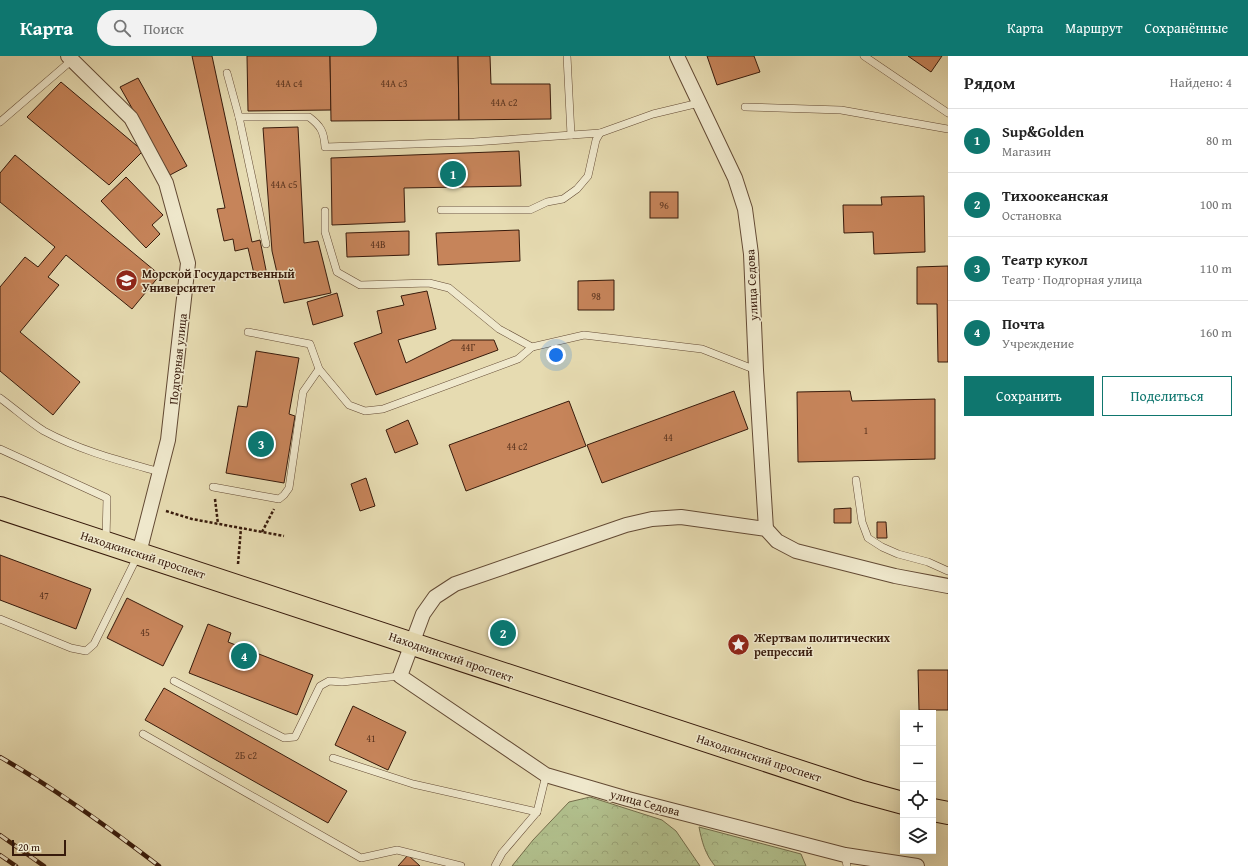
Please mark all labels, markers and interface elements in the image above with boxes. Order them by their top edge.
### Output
search box [97,10,377,46]
text: Карта [20,14,73,42]
icon: search [111,17,133,39]
text: Поиск [143,18,184,39]
text: Карта [1007,18,1043,38]
text: Маршрут [1065,18,1123,38]
text: Сохранённые [1145,18,1228,38]
text: Рядом [964,70,1015,95]
text: Найдено: 4 [1170,73,1232,92]
house number: 44А с4 [275,76,303,91]
house number: 44А с3 [380,76,408,91]
house number: 44А с2 [490,95,518,110]
text: Sup&Golden [1002,121,1084,142]
text: 1 [974,131,980,150]
text: 80 m [1206,131,1232,150]
text: Магазин [1002,142,1051,161]
pin: 1 [440,159,466,189]
house number: 44А с5 [270,177,298,192]
text: Тихоокеанская [1002,185,1108,206]
text: 2 [974,195,980,214]
text: 100 m [1200,195,1232,214]
house number: 96 [659,198,669,213]
text: Остановка [1002,206,1062,225]
house number: 44В [370,237,386,252]
street label: улица Седова [741,249,762,322]
text: Театр кукол [1002,249,1088,270]
text: 3 [974,259,980,278]
text: 110 m [1200,259,1232,278]
place label: Морской Государственный Университет [142,265,295,296]
school or university icon: Морской Государственный Университет [113,268,139,294]
text: Театр · Подгорная улица [1002,270,1142,289]
house number: 98 [591,289,601,304]
street label: Подгорная улица [164,312,191,406]
text: Почта [1002,313,1045,334]
text: 4 [974,323,980,342]
text: 160 m [1200,323,1232,342]
text: Учреждение [1002,334,1074,353]
house number: 44Г [461,340,475,355]
your location [546,345,566,365]
button: Сохранить [964,376,1094,416]
button: Поделиться [1102,376,1232,416]
house number: 1 [864,423,869,438]
pin: 3 [248,429,274,459]
house number: 44 [663,430,673,445]
house number: 44 с2 [506,439,528,454]
street label: Находкинский проспект [78,526,208,583]
house number: 47 [39,588,49,603]
pin: 2 [490,618,516,648]
house number: 45 [140,625,150,640]
street label: Находкинский проспект [387,627,516,686]
place label: Жертвам политических репрессий [753,629,891,660]
place icon: Жертвам политических репрессий [725,632,751,658]
pin: 4 [231,641,257,671]
map controls [900,710,936,854]
button: + [900,710,936,746]
street label: Находкинский проспект [694,729,824,786]
house number: 41 [366,731,376,746]
button: − [900,746,936,782]
house number: 2Б с2 [235,748,257,763]
button: locate [900,782,936,818]
street label: улица Седова [607,785,682,820]
button: layers [900,818,936,854]
scale bar [12,838,66,857]
text: 20 m [18,839,40,855]

